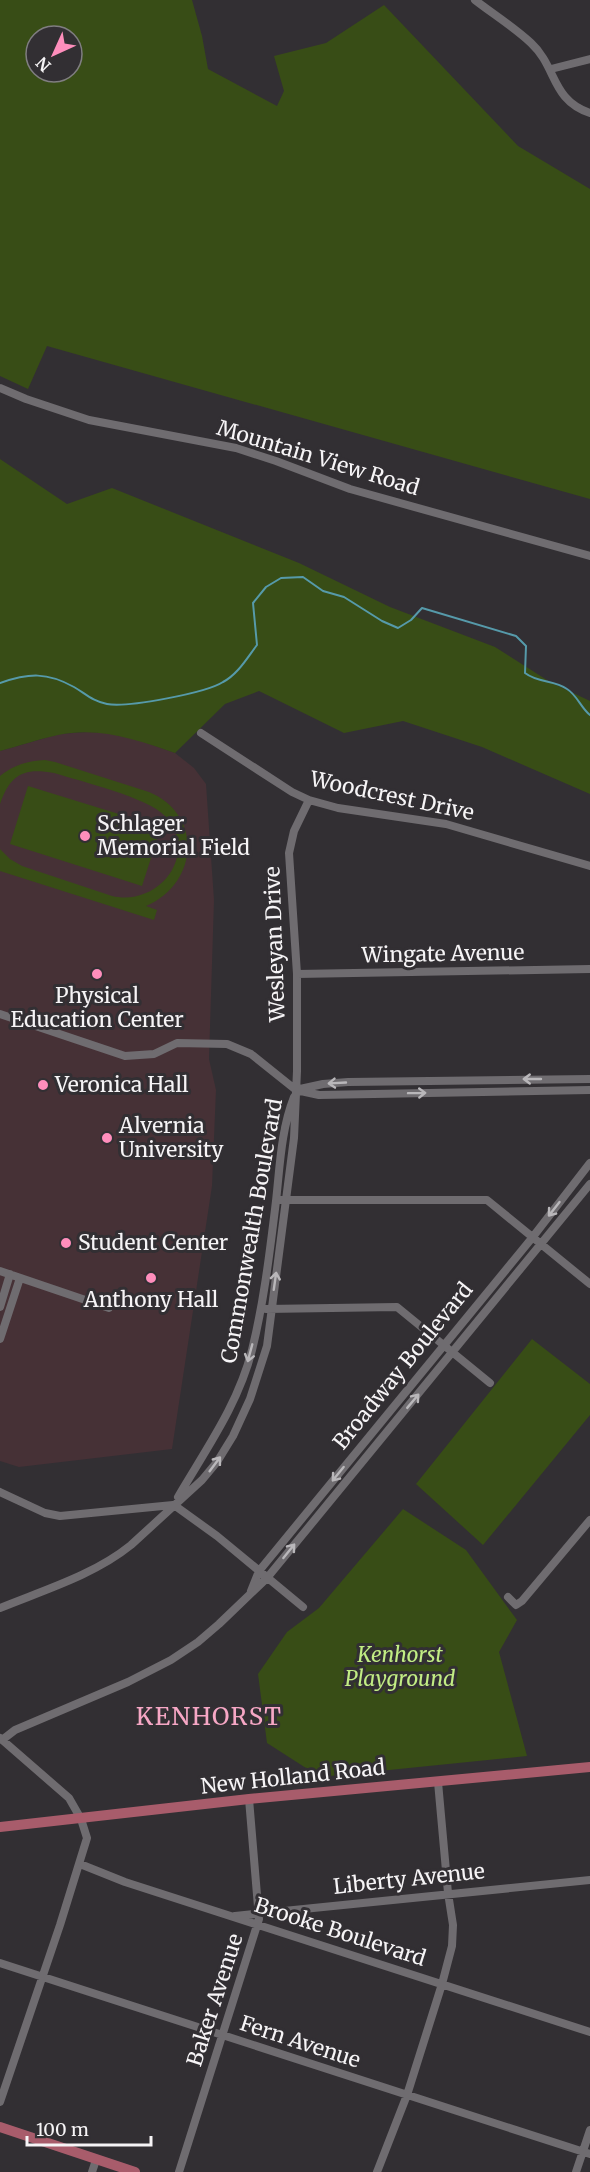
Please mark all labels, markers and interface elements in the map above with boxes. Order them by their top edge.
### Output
north arrow [24,24,84,84]
text: N [32,53,55,76]
street label: Mountain View Road [214,414,423,501]
street label: Woodcrest Drive [307,765,477,826]
place label: Schlager Memorial Field [97,810,250,861]
marker: Schlager Memorial Field [78,829,92,843]
street label: Wesleyan Drive [258,866,291,1023]
street label: Wingate Avenue [361,939,525,968]
marker: Physical Education Center [90,967,104,981]
place label: Physical Education Center [10,982,184,1033]
place label: Veronica Hall [54,1071,189,1098]
one-way arrow [522,1073,542,1085]
marker: Veronica Hall [36,1078,50,1092]
one-way arrow [327,1078,347,1089]
one-way arrow [407,1087,427,1099]
street label: Commonwealth Boulevard [215,1096,288,1365]
place label: Alvernia University [118,1112,224,1163]
marker: Alvernia University [100,1131,114,1145]
one-way arrow [548,1201,561,1217]
place label: Student Center [78,1229,228,1256]
marker: Student Center [59,1236,73,1250]
marker: Anthony Hall [144,1271,158,1285]
one-way arrow [270,1272,281,1292]
street label: Broadway Boulevard [327,1276,479,1455]
place label: Anthony Hall [83,1286,219,1313]
one-way arrow [244,1344,256,1363]
one-way arrow [407,1393,420,1409]
one-way arrow [208,1456,221,1472]
one-way arrow [332,1466,345,1482]
one-way arrow [282,1544,295,1560]
park label: Kenhorst Playground [345,1641,455,1692]
district label: KENHORST [136,1701,282,1732]
street label: New Holland Road [199,1753,387,1800]
street label: Liberty Avenue [332,1857,486,1900]
street label: Brooke Boulevard [251,1891,430,1972]
street label: Baker Avenue [180,1930,249,2070]
street label: Fern Avenue [237,2009,364,2074]
scale bar [27,2109,152,2147]
text: 100 m [36,2118,89,2141]

